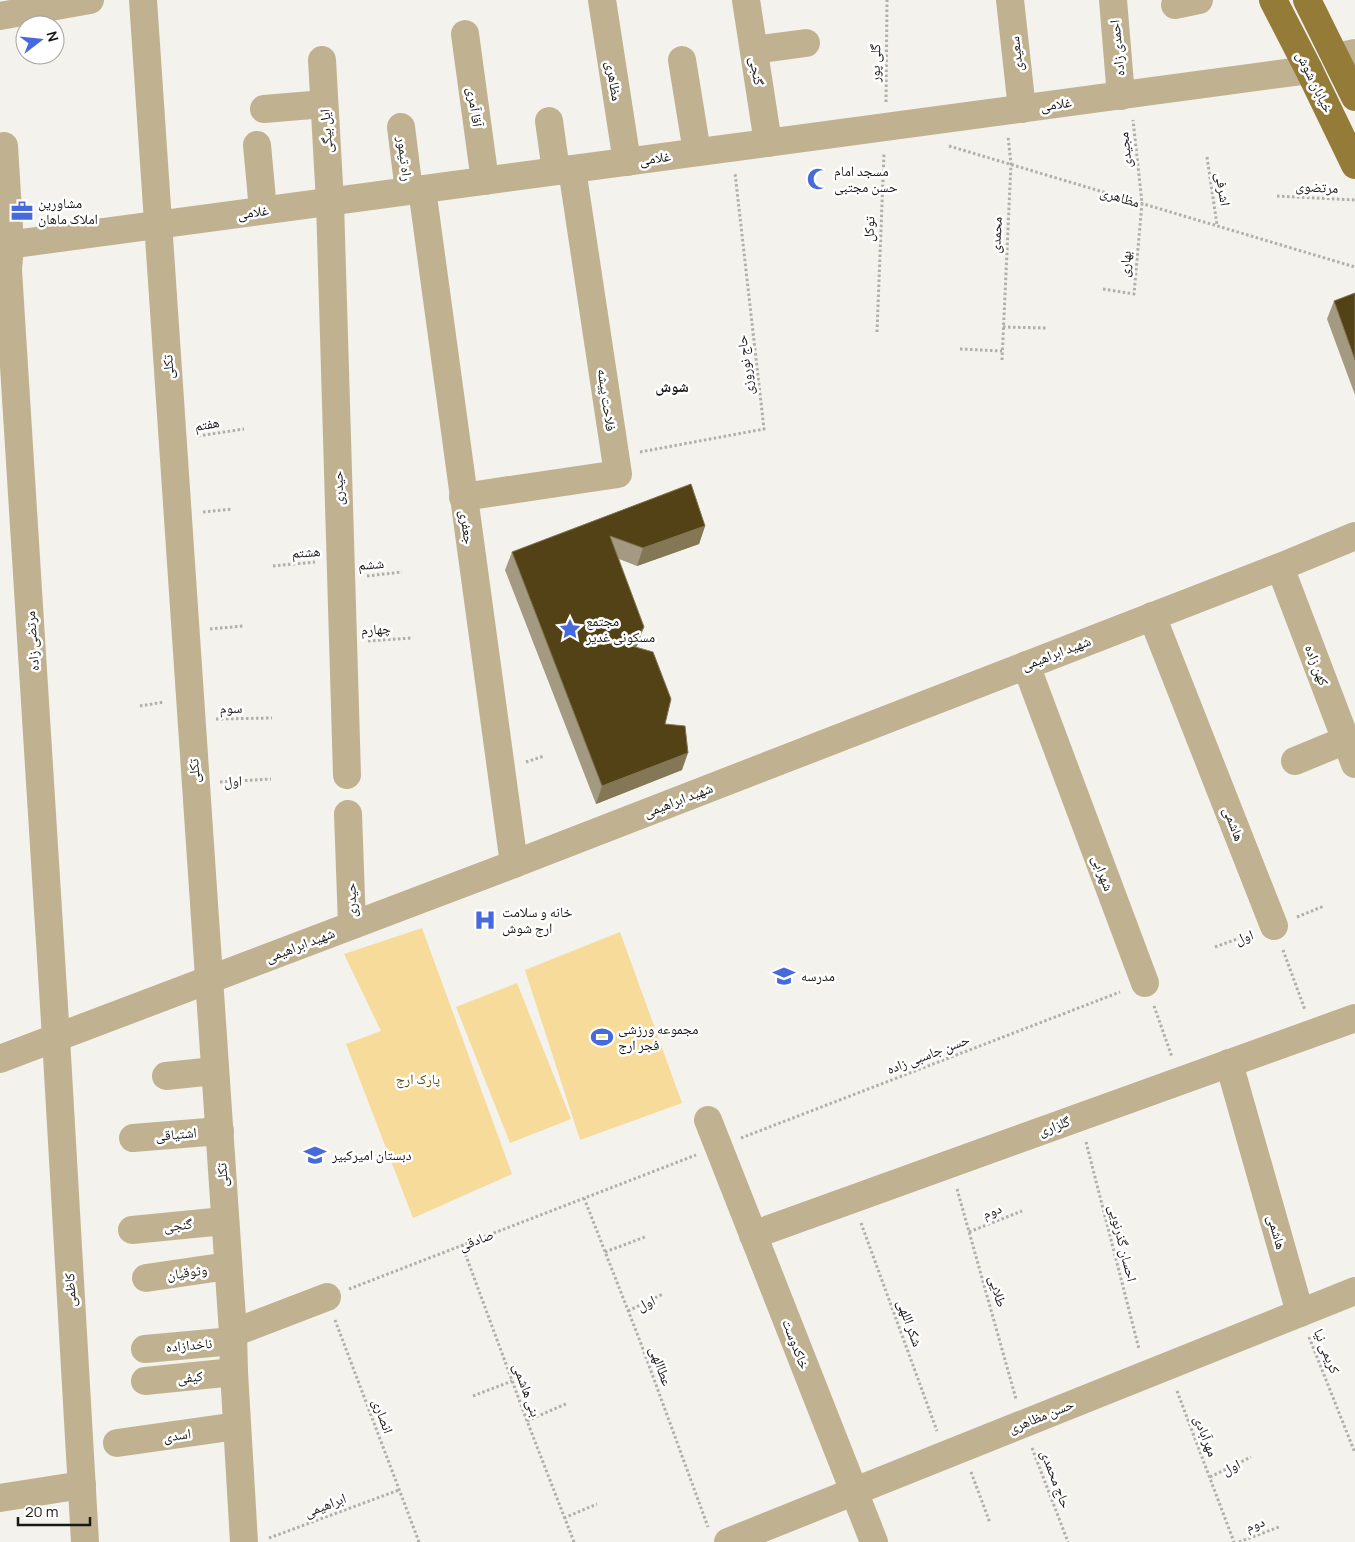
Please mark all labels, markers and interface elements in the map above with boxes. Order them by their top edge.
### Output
north arrow [15,15,65,65]
street label: احمدی زاده [1105,19,1128,77]
text: N [42,29,63,44]
street label: سعیدی [1004,35,1027,73]
street label: گلی پور [865,43,884,83]
street label: خیابان شوش [1292,48,1338,116]
street label: گنجی [746,55,769,87]
street label: مظاهری [602,60,627,102]
street label: آقا آمری [463,86,488,128]
street label: غلامی [1039,92,1073,115]
street label: ایل بیگی [314,108,337,154]
street label: مجیدی [1113,131,1136,169]
street label: راه تیمور [393,135,418,182]
street label: غلامی [638,146,672,169]
place label: مسجد امام حسن مجتبی [834,161,898,196]
mosque icon: مسجد امام حسن مجتبی [805,166,831,192]
street label: اشرفی [1211,171,1236,207]
street label: مرتضوی [1295,176,1339,197]
street label: مظاهری [1098,182,1142,211]
place label: مشاورین املاک ماهان [38,193,98,228]
office icon: مشاورین املاک ماهان [9,198,35,224]
street label: غلامی [236,200,270,223]
street label: توکل [859,216,878,242]
street label: محمدی [985,216,1006,254]
street label: بهاری [1114,250,1135,278]
street label: حاج نوروزی [731,334,759,396]
street label: تکلی [157,354,178,380]
street label: فلاحت پیشه [594,367,621,433]
district label: شوش [655,376,689,397]
street label: هفتم [193,412,221,436]
street label: حیدری [327,470,348,506]
street label: جعفری [456,509,479,545]
street label: هشتم [291,541,321,563]
street label: ششم [357,553,385,575]
street label: مرتضی زاده [20,610,43,672]
place label: مجتمع مسکونی غدیر [585,611,655,646]
place icon: مجتمع مسکونی غدیر [557,616,583,642]
street label: چهارم [360,618,392,640]
street label: شهید ابراهیمی [1018,631,1093,674]
street label: کهن زاده [1301,642,1334,688]
street label: سوم [220,698,242,718]
street label: تکلی [183,758,204,784]
street label: اول [223,771,243,790]
street label: شهید ابراهیمی [640,778,715,821]
street label: هاشمی [1219,804,1250,844]
street label: شهرابی [1088,852,1119,894]
street label: حیدری [340,882,361,918]
place label: خانه و سلامت ارج شوش [502,902,572,938]
hospital icon: خانه و سلامت ارج شوش [472,907,498,933]
street label: شهید ابراهیمی [262,923,337,966]
street label: اول [1232,924,1256,949]
school or university icon: مدرسه [771,963,797,989]
place label: مدرسه [801,966,835,985]
place label: مجموعه ورزشی فجر ارج [618,1019,698,1055]
sports icon: مجموعه ورزشی فجر ارج [589,1024,615,1050]
street label: حسن جاسبی زاده [884,1029,972,1078]
park label: پارک ارج [396,1069,440,1089]
street label: گلزاری [1035,1111,1072,1140]
street label: اشتیاقی [154,1122,198,1145]
school or university icon: دبستان امیرکبیر [302,1142,328,1168]
place label: دبستان امیرکبیر [331,1145,412,1164]
street label: تکلی [211,1162,232,1188]
street label: دوم [979,1198,1005,1224]
street label: احسان گذرنویی [1105,1202,1142,1283]
street label: هاشمی [1263,1212,1291,1251]
street label: گنجی [163,1214,193,1235]
street label: صادقی [456,1224,496,1255]
street label: وثوقیان [166,1259,208,1284]
street label: کاظمی [59,1272,80,1308]
street label: طلایی [985,1273,1012,1309]
street label: اول [634,1290,658,1315]
street label: شکر اللهی [893,1297,928,1349]
street label: خاکدوست [778,1316,815,1372]
street label: کریمی نیا [1310,1326,1345,1376]
street label: ناخدازاده [165,1333,213,1356]
street label: عطاالهی [646,1343,677,1388]
street label: بنی هاشمی [509,1360,546,1419]
street label: کیفی [176,1366,204,1387]
street label: حسن مظاهری [1005,1394,1077,1437]
street label: انصاری [368,1396,398,1436]
street label: مهرآبادی [1190,1413,1223,1459]
street label: اسدی [162,1423,192,1446]
street label: حاج محمدی [1036,1447,1076,1511]
street label: اول [1218,1454,1243,1479]
street label: ابراهیمی [301,1488,349,1521]
scale bar [18,1494,90,1526]
text: 20 m [25,1501,58,1522]
street label: دوم [1243,1511,1268,1537]

